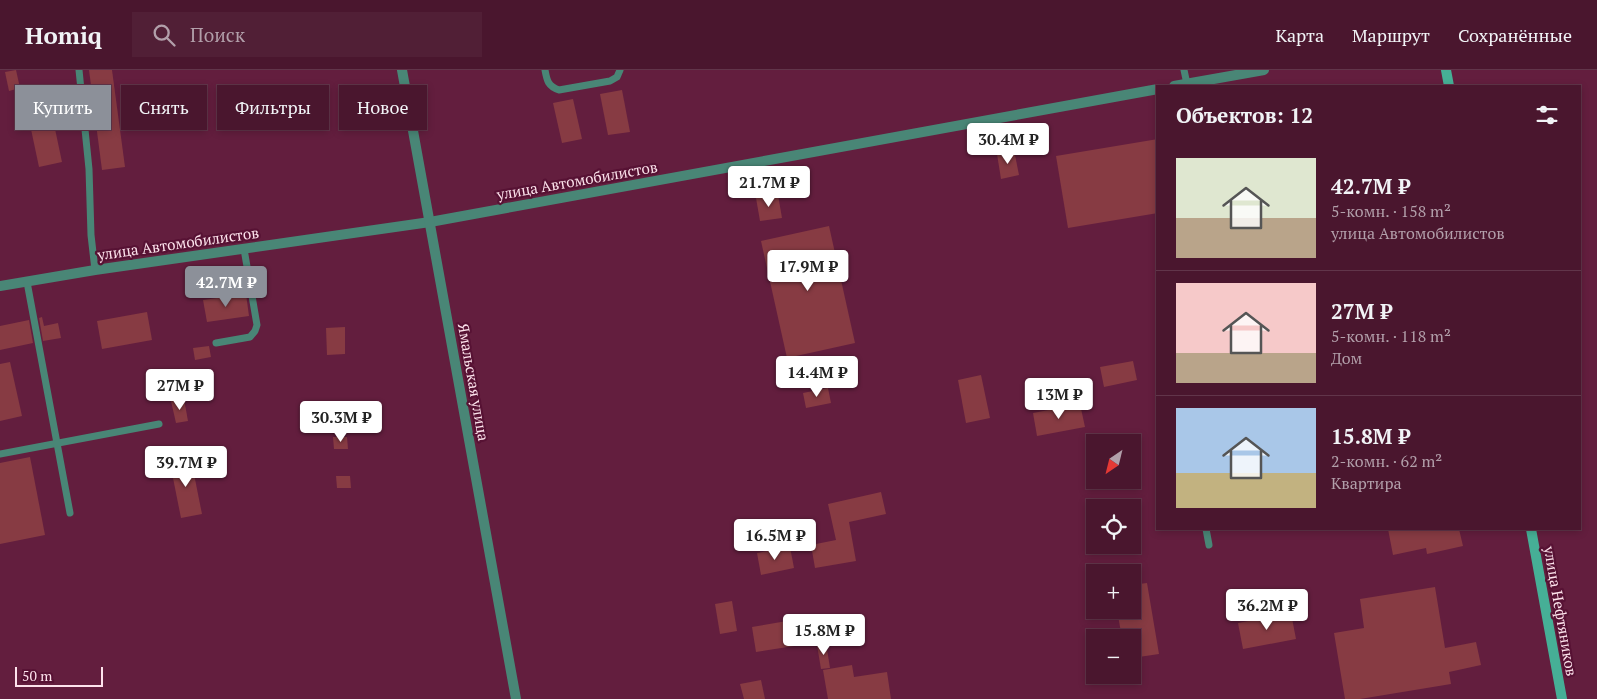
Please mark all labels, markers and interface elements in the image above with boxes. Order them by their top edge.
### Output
search box [132,12,482,57]
text: Homiq [25,19,102,51]
icon: search [150,21,178,49]
text: Поиск [190,22,245,47]
text: Карта [1275,23,1324,47]
text: Маршрут [1352,23,1430,47]
text: Сохранённые [1458,23,1572,47]
chip: Купить [15,85,111,130]
chip: Снять [121,85,207,130]
chip: Фильтры [217,85,329,130]
chip: Новое [339,85,427,130]
text: Объектов: 12 [1176,101,1313,129]
icon: filters [1533,101,1561,129]
pin: 30.4M ₽ [962,122,1054,165]
text: 30.4M ₽ [978,128,1038,150]
street label: улица Автомобилистов [494,156,659,204]
pin: 21.7M ₽ [723,166,815,208]
text: 21.7M ₽ [739,171,799,193]
text: 42.7M ₽ [1331,172,1410,200]
icon: home [1216,178,1276,238]
text: 5-комн. · 158 m² [1331,200,1451,222]
street label: улица Автомобилистов [95,222,260,264]
text: улица Автомобилистов [1331,222,1505,244]
pin: 17.9M ₽ [762,250,854,292]
text: 17.9M ₽ [778,255,838,277]
pin: 42.7M ₽ [180,266,272,308]
text: 42.7M ₽ [196,271,256,293]
text: 27M ₽ [1331,297,1392,325]
icon: home [1216,303,1276,363]
street label: Ямальская улица [454,321,494,443]
text: 5-комн. · 118 m² [1331,325,1451,347]
text: Дом [1331,347,1362,369]
pin: 14.4M ₽ [771,356,863,398]
text: 14.4M ₽ [787,361,847,383]
pin: 27M ₽ [145,368,215,411]
text: 27M ₽ [157,374,203,396]
pin: 13M ₽ [1024,378,1094,420]
text: 13M ₽ [1036,383,1082,405]
pin: 30.3M ₽ [295,400,387,443]
text: 30.3M ₽ [311,406,371,428]
text: 15.8M ₽ [1331,422,1410,450]
icon: home [1216,428,1276,488]
north arrow [1086,434,1141,489]
map controls [1086,434,1141,684]
pin: 39.7M ₽ [140,446,232,488]
text: 2-комн. · 62 m² [1331,450,1442,472]
text: 39.7M ₽ [156,451,216,473]
text: Квартира [1331,472,1402,494]
button: locate [1086,499,1141,554]
pin: 16.5M ₽ [729,518,821,561]
text: 16.5M ₽ [745,524,805,546]
street label: улица Нефтяников [1540,543,1582,678]
button: + [1086,564,1141,619]
pin: 36.2M ₽ [1221,588,1313,631]
text: 36.2M ₽ [1237,594,1297,616]
pin: 15.8M ₽ [778,614,870,656]
text: 15.8M ₽ [794,619,854,641]
button: − [1086,629,1141,684]
scale bar [15,664,102,687]
text: 50 m [22,666,52,685]

